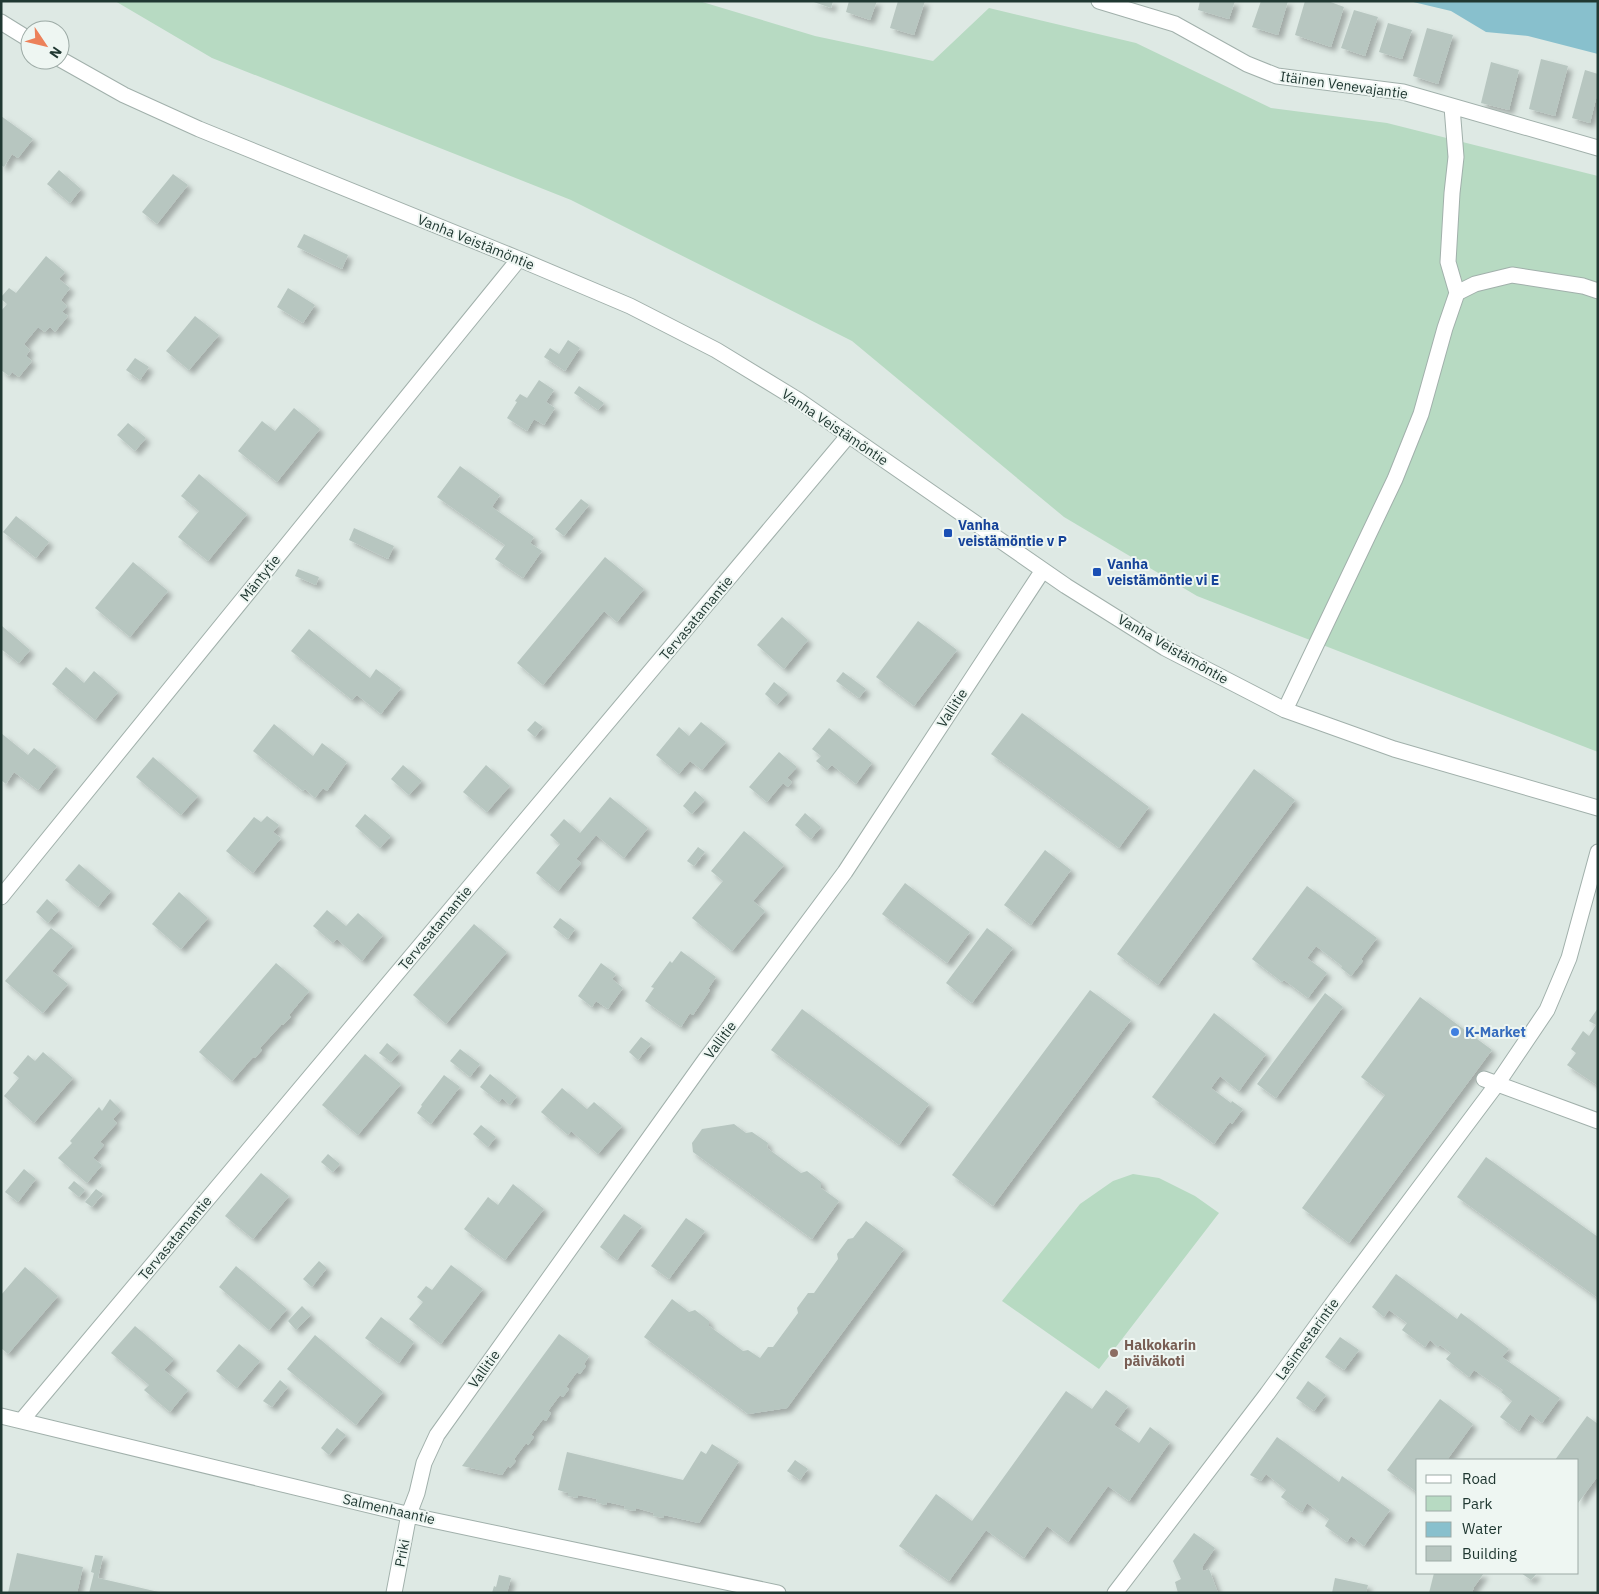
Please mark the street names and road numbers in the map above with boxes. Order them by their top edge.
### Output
street label: Itäinen Venevajantie [1279,67,1409,103]
street label: Vanha Veistämöntie [415,210,538,274]
street label: Vanha Veistämöntie [778,385,892,470]
street label: Mäntytie [236,551,284,605]
street label: Tervasatamantie [655,572,737,664]
street label: Vanha Veistämöntie [1114,610,1232,688]
street label: Vallitie [933,685,971,731]
street label: Tervasatamantie [394,882,476,974]
street label: Vallitie [700,1017,740,1062]
street label: Tervasatamantie [134,1192,216,1284]
street label: Lasimestarintie [1271,1294,1343,1383]
street label: Vallitie [464,1346,504,1392]
street label: Salmenhaantie [341,1490,437,1528]
street label: Priki [391,1538,413,1568]

